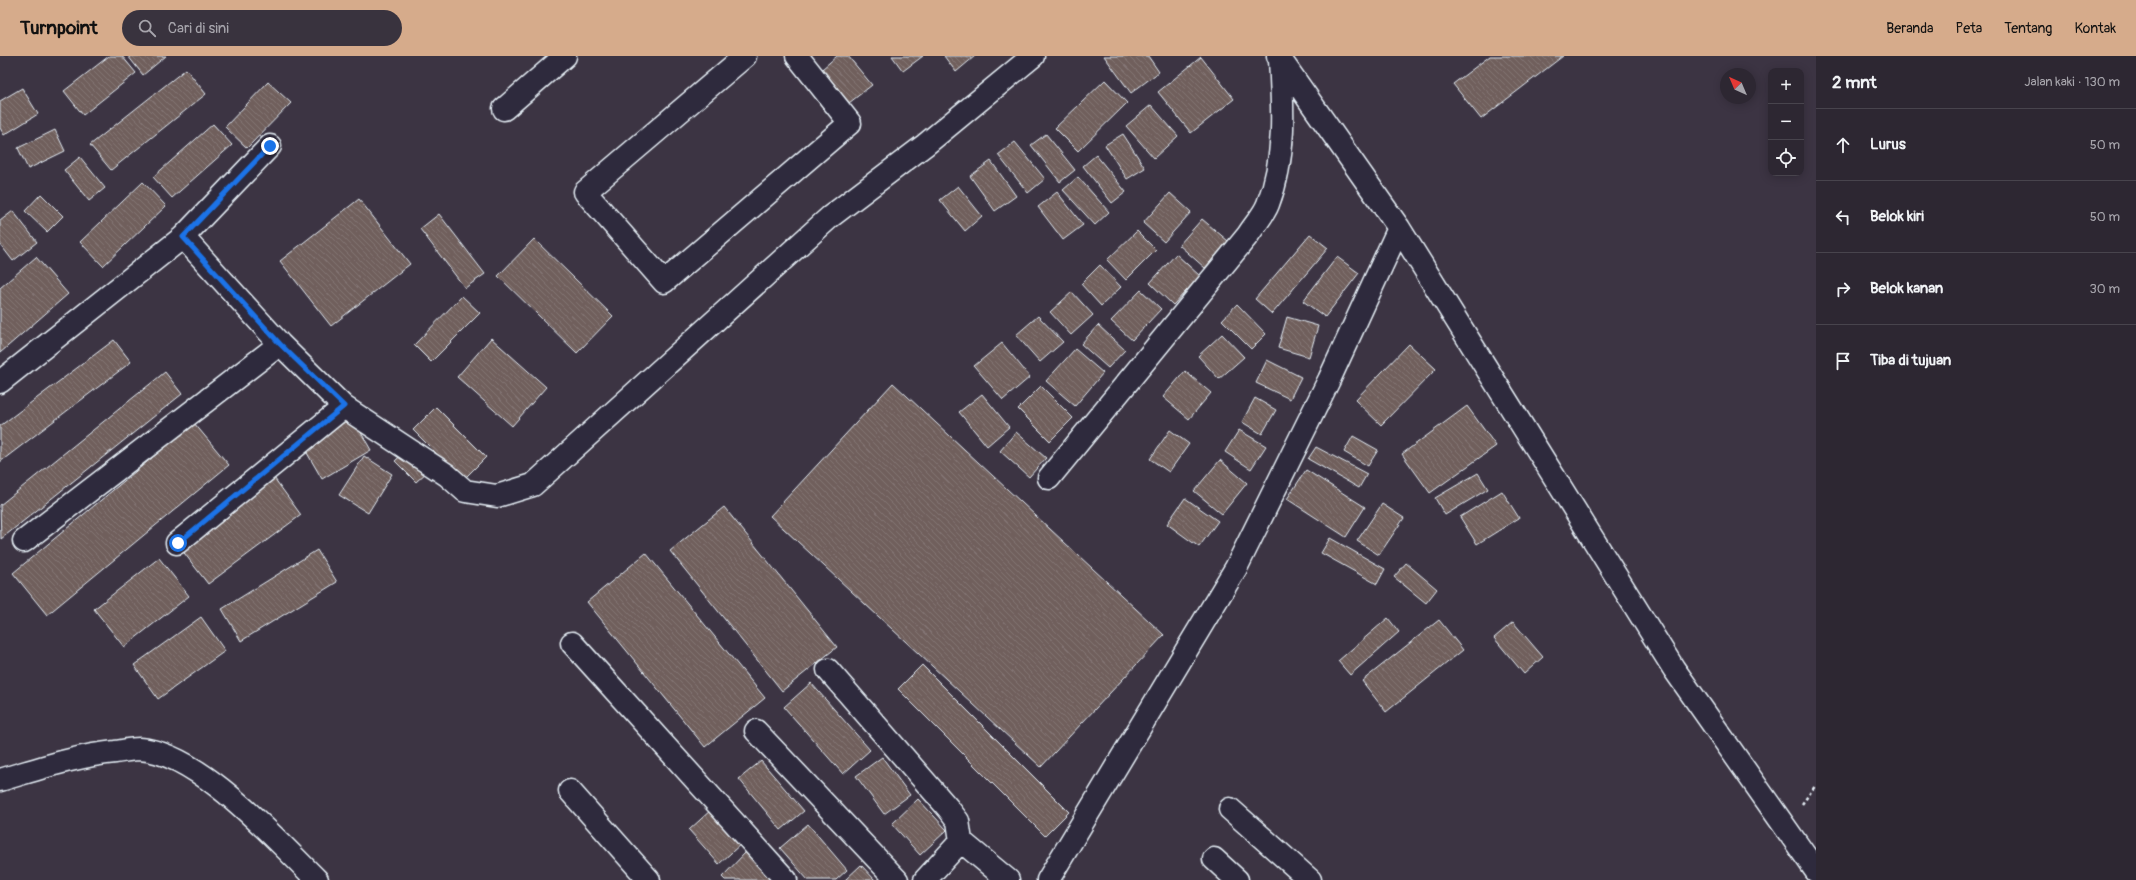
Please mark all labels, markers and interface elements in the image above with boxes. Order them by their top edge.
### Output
search box [122,10,402,46]
text: Turnpoint [20,16,98,40]
icon: search [136,17,158,39]
text: Cari di sini [168,19,229,38]
text: Beranda [1886,20,1934,37]
text: Peta [1956,20,1982,37]
text: Tentang [2004,20,2052,37]
text: Kontak [2074,20,2116,37]
north arrow [1720,68,1756,104]
map controls [1768,68,1804,176]
button: + [1768,68,1804,104]
text: 2 mnt [1832,72,1877,93]
text: Jalan kaki · 130 m [2024,74,2120,90]
button: − [1768,104,1804,140]
icon: ahead [1832,134,1854,156]
text: Lurus [1870,135,1906,154]
route end [261,137,279,155]
text: 50 m [2090,137,2120,153]
button: locate [1768,140,1804,176]
icon: left [1832,206,1854,228]
text: Belok kiri [1870,207,1924,226]
text: 50 m [2090,209,2120,225]
icon: right [1832,278,1854,300]
text: Belok kanan [1870,279,1943,298]
text: 30 m [2090,281,2120,297]
icon: arrive [1832,350,1854,372]
text: Tiba di tujuan [1870,351,1951,370]
route start [169,534,187,552]

